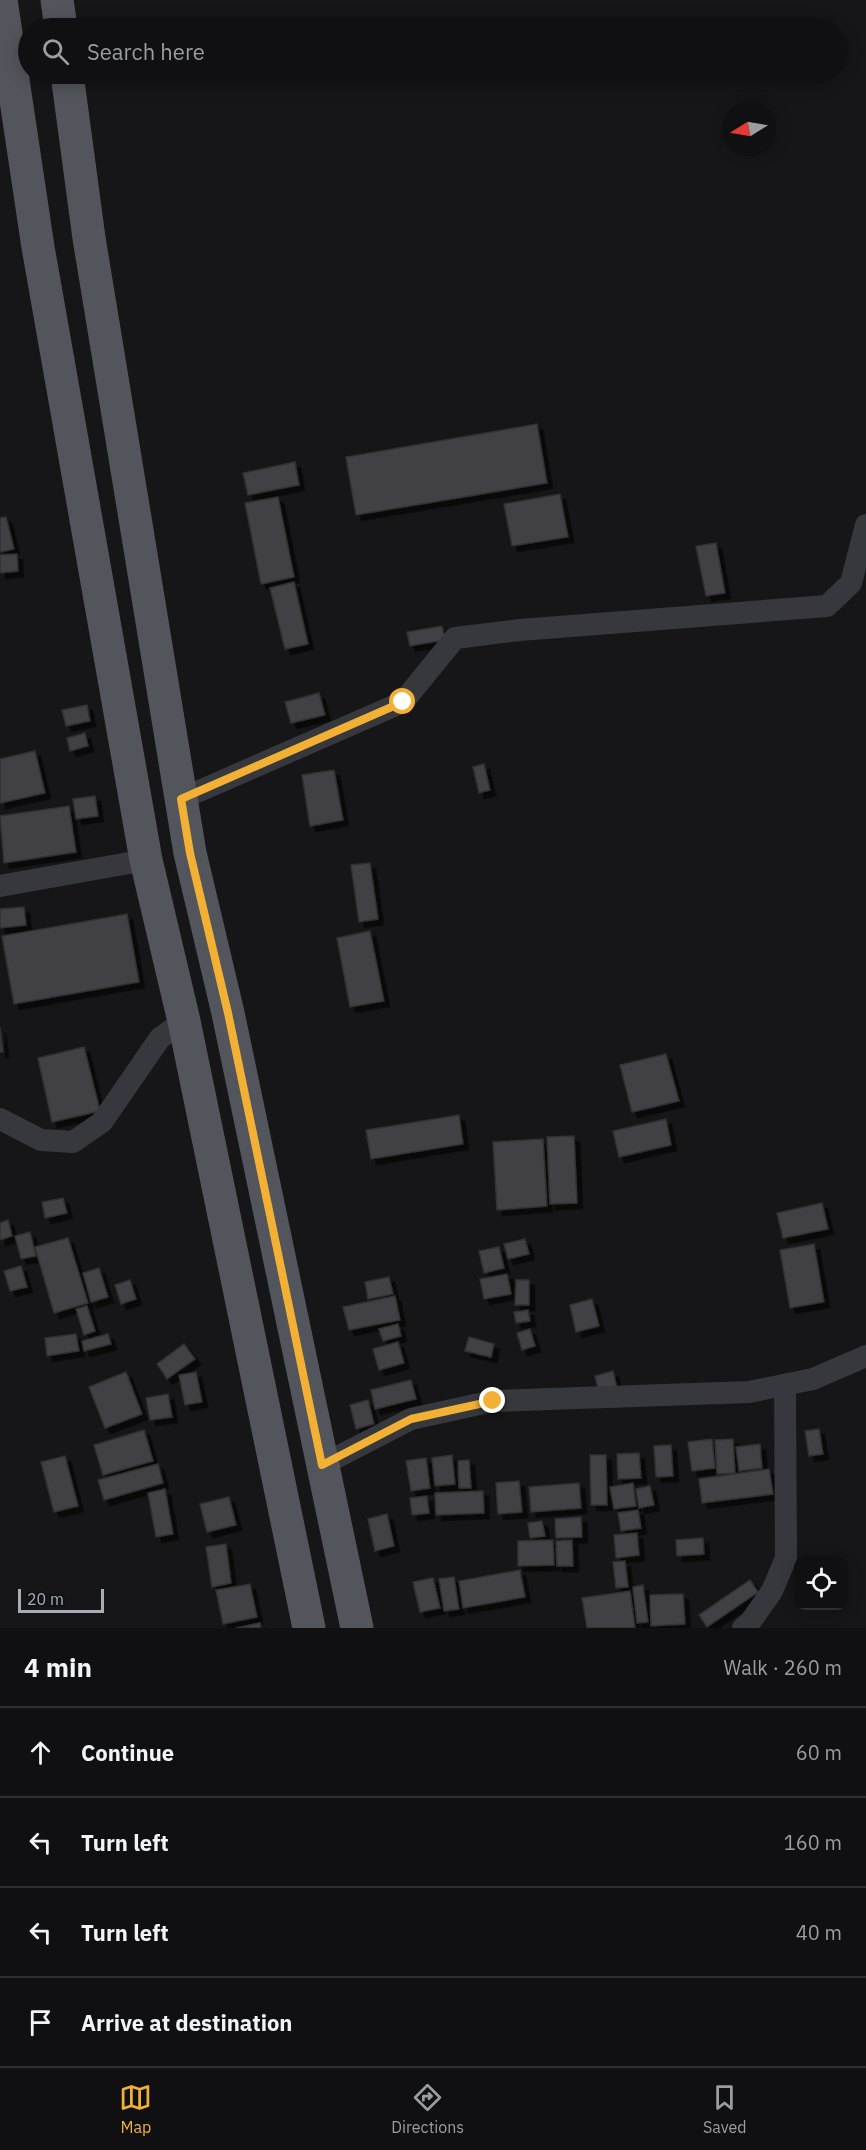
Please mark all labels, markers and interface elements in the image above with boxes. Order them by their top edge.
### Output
search box [18,18,848,84]
icon: search [39,35,72,68]
text: Search here [87,37,205,66]
north arrow [722,102,776,156]
route start [389,688,415,714]
route end [479,1387,505,1413]
map controls [794,1556,848,1610]
button: locate [794,1556,848,1610]
scale bar [18,1586,104,1614]
text: 20 m [27,1589,64,1609]
text: 4 min [24,1650,92,1684]
text: Walk · 260 m [724,1654,842,1681]
icon: ahead [24,1736,57,1769]
text: Continue [81,1738,174,1767]
text: 60 m [796,1739,842,1766]
icon: left [24,1826,57,1859]
text: Turn left [81,1828,169,1857]
text: 160 m [784,1829,842,1856]
icon: left [24,1916,57,1949]
text: Turn left [81,1918,169,1947]
text: 40 m [796,1919,842,1946]
icon: arrive [24,2006,57,2039]
text: Arrive at destination [81,2008,292,2037]
tab: Map [119,2081,152,2137]
tab: Directions [391,2081,464,2137]
tab: Saved [703,2081,747,2137]

